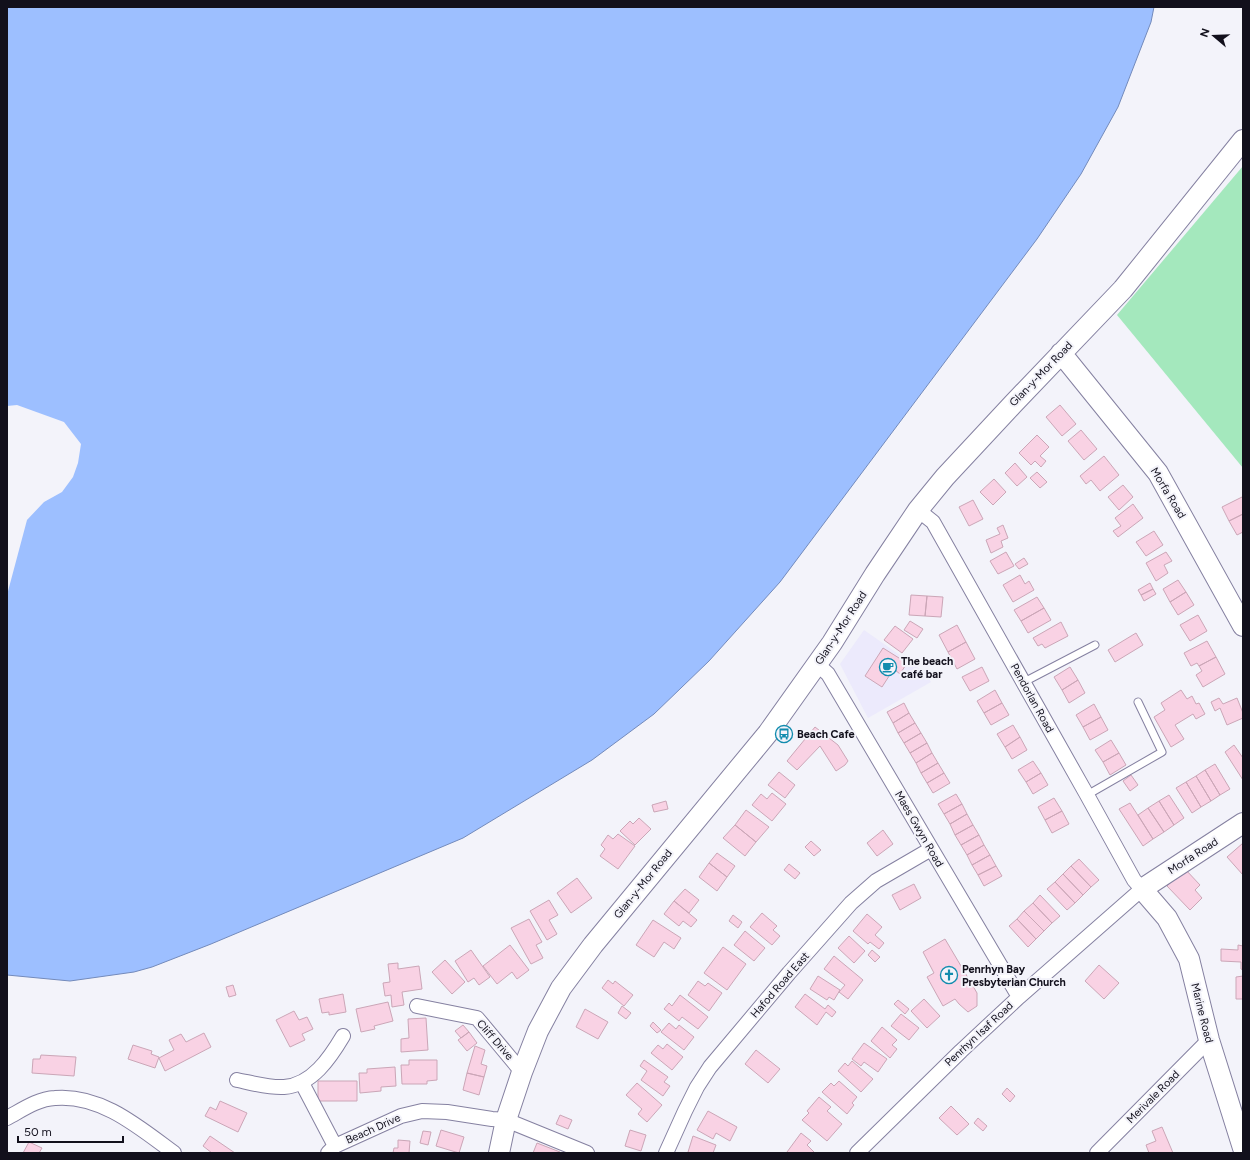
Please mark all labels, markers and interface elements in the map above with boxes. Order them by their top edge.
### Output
north arrow [1194,16,1234,56]
text: N [1197,27,1213,39]
street label: Glan-y-Mor Road [1007,339,1075,409]
street label: Morfa Road [1148,465,1188,521]
street label: Glan-y-Mor Road [812,589,870,667]
place label: The beach café bar [901,655,953,681]
cafe icon: The beach café bar [878,657,898,677]
street label: Pendorlan Road [1008,661,1056,735]
bus stop icon: Beach Cafe [774,724,794,744]
place label: Beach Cafe [797,728,855,741]
street label: Maes Gwyn Road [892,789,946,869]
street label: Morfa Road [1166,835,1220,877]
street label: Glan-y-Mor Road [611,847,675,921]
street label: Hafod Road East [748,949,812,1021]
place label: Penrhyn Bay Presbyterian Church [962,963,1066,989]
church icon: Penrhyn Bay Presbyterian Church [939,965,959,985]
street label: Marine Road [1188,982,1216,1044]
street label: Penrhyn Isaf Road [942,999,1016,1069]
street label: Cliff Drive [474,1017,516,1063]
street label: Merivale Road [1124,1068,1182,1126]
street label: Beach Drive [344,1111,402,1147]
scale bar [18,1118,123,1144]
text: 50 m [24,1125,52,1139]

